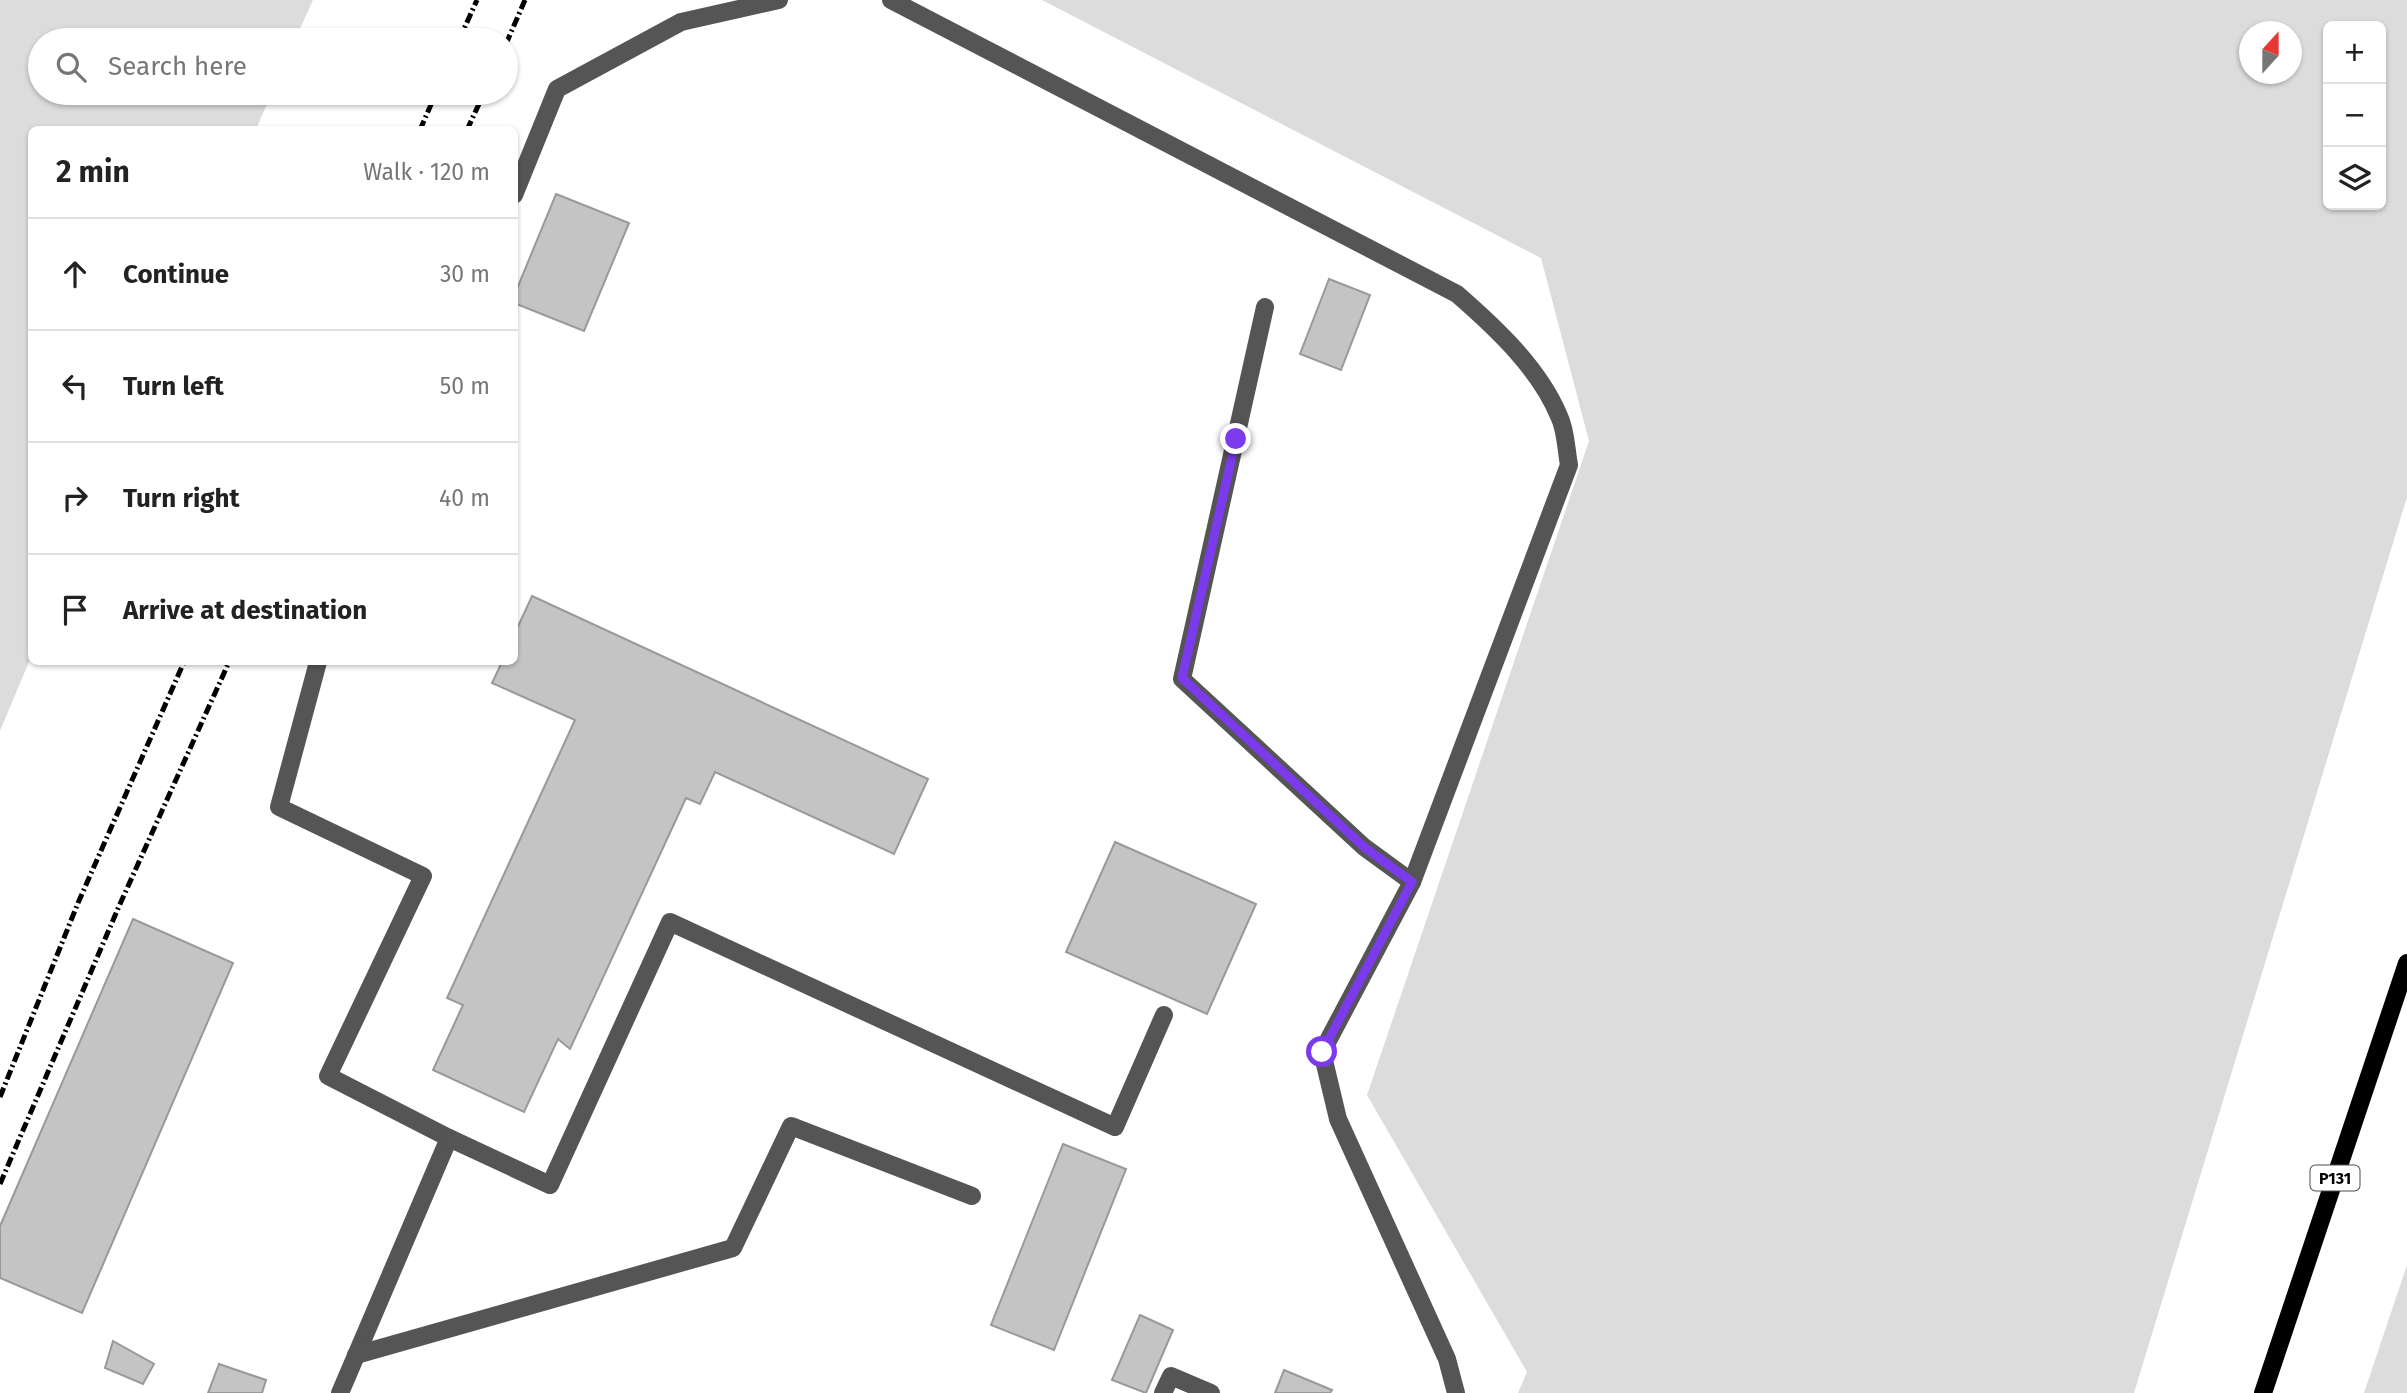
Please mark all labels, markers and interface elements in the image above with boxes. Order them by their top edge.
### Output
north arrow [2239,21,2302,84]
map controls [2323,21,2386,210]
button: + [2323,21,2386,84]
search box [28,28,518,105]
icon: search [52,48,90,86]
text: Search here [108,51,247,82]
button: − [2323,84,2386,147]
button: layers [2323,147,2386,210]
text: 2 min [56,154,130,190]
text: Walk · 120 m [363,158,490,186]
icon: ahead [56,255,94,293]
text: Continue [123,259,229,290]
text: 30 m [440,260,490,288]
icon: left [56,367,94,405]
text: Turn left [123,371,224,402]
text: 50 m [440,372,490,400]
route end [1220,423,1251,454]
icon: right [56,479,94,517]
text: Turn right [123,483,240,514]
text: 40 m [439,484,490,512]
icon: arrive [56,591,94,629]
text: Arrive at destination [123,595,367,626]
route start [1306,1036,1337,1067]
road number: Р131 [2310,1166,2360,1190]

